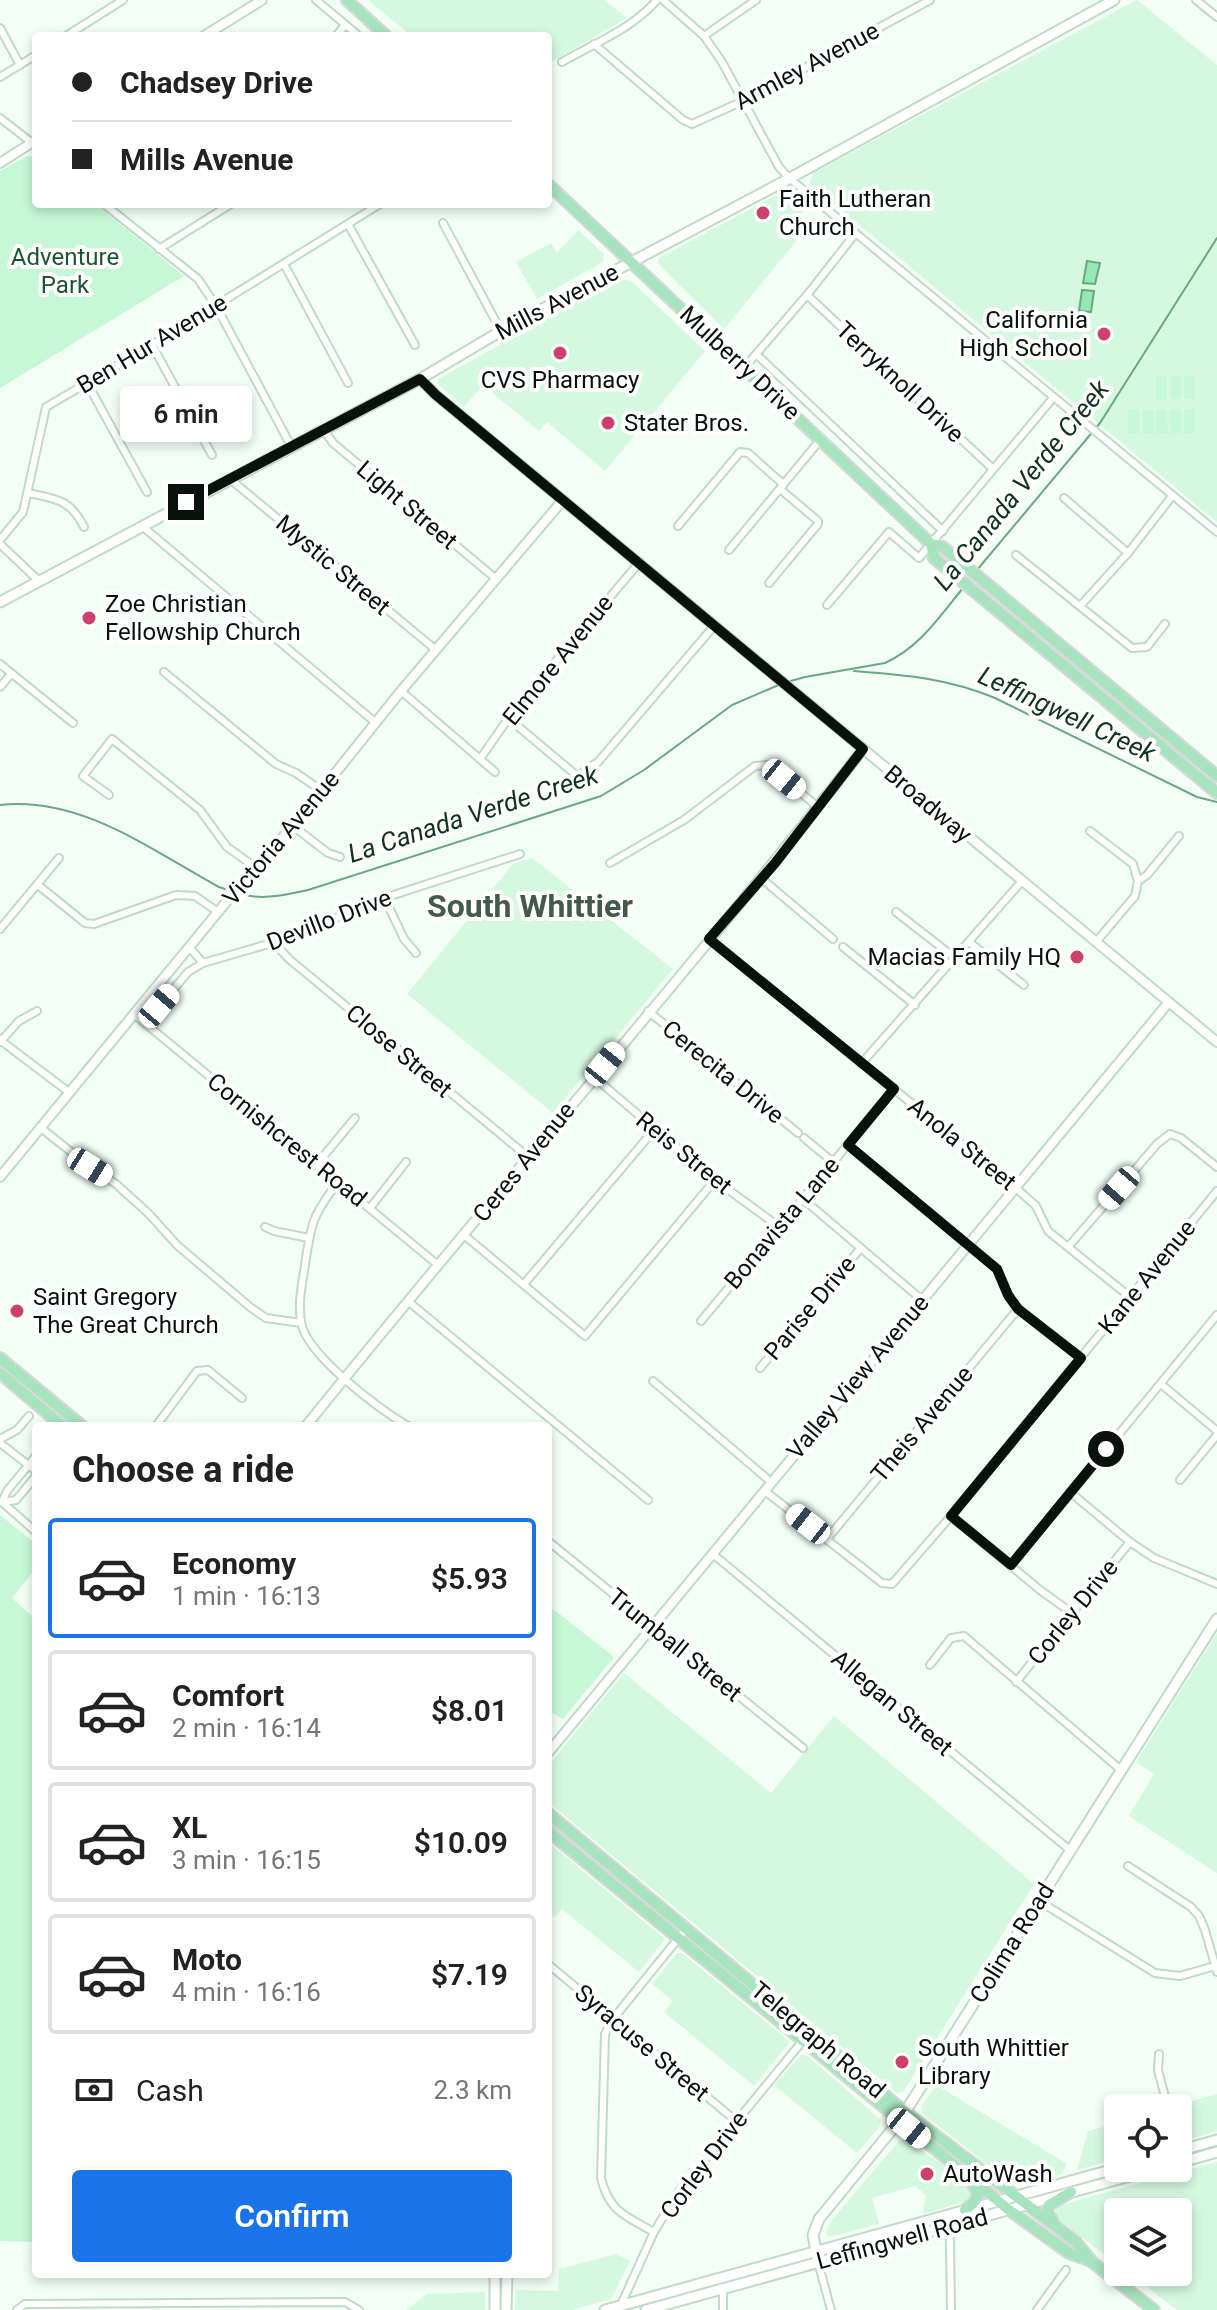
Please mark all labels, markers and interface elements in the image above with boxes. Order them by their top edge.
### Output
street label: Armley Avenue [730,16,884,116]
text: Chadsey Drive [120,65,313,100]
text: Mills Avenue [120,142,293,177]
place label: Faith Lutheran Church [779,185,931,241]
marker: Faith Lutheran Church [754,204,772,222]
park label: Adventure Park [11,243,119,299]
street label: Mills Avenue [491,258,623,346]
street label: Ben Hur Avenue [72,288,232,400]
street label: Mulberry Drive [674,300,806,426]
place label: California High School [959,306,1088,362]
street label: Terryknoll Drive [830,316,970,448]
marker: California High School [1095,325,1113,343]
marker: CVS Pharmacy [551,344,569,362]
place label: CVS Pharmacy [481,366,640,394]
water label: La Canada Verde Creek [927,373,1116,596]
callout: 6 min [120,386,252,442]
text: 6 min [153,399,219,429]
place label: Stater Bros. [624,409,749,437]
marker: Stater Bros. [599,414,617,432]
street label: Light Street [351,455,463,555]
route end [168,484,204,520]
street label: Mystic Street [270,509,396,621]
street label: Elmore Avenue [497,589,619,731]
place label: Zoe Christian Fellowship Church [105,590,301,646]
marker: Zoe Christian Fellowship Church [80,609,98,627]
water label: Leffingwell Creek [974,660,1161,769]
car [758,755,810,803]
water label: La Canada Verde Creek [344,759,603,869]
street label: Broadway [879,759,978,849]
street label: Victoria Avenue [217,765,345,911]
street label: Devillo Drive [263,883,395,957]
district label: South Whittier [427,887,633,925]
place label: Macias Family HQ [868,943,1061,971]
marker: Macias Family HQ [1068,948,1086,966]
car [134,980,184,1032]
street label: Close Street [340,999,458,1103]
street label: Cerecita Drive [657,1014,789,1130]
car [581,1038,629,1090]
street label: Cornishcrest Road [202,1067,372,1213]
street label: Anola Street [902,1092,1022,1196]
street label: Ceres Avenue [467,1097,581,1227]
street label: Reis Street [630,1106,738,1200]
car [63,1144,117,1190]
street label: Bonavista Lane [719,1151,845,1295]
car [1094,1162,1144,1214]
street label: Kane Avenue [1093,1214,1201,1340]
street label: Parise Drive [758,1250,862,1366]
place label: Saint Gregory The Great Church [33,1283,219,1339]
street label: Valley View Avenue [781,1289,935,1465]
marker: Saint Gregory The Great Church [8,1302,26,1320]
street label: Theis Avenue [865,1360,979,1488]
route start [1088,1431,1124,1467]
text: Choose a ride [72,1449,294,1491]
car [782,1500,834,1548]
icon: car [76,1542,148,1614]
text: Economy [172,1546,296,1581]
street label: Corley Drive [1022,1554,1124,1670]
text: $5.93 [431,1561,508,1596]
text: 1 min · 16:13 [172,1581,321,1611]
street label: Trumball Street [603,1583,747,1707]
street label: Allegan Street [826,1644,958,1762]
icon: car [76,1674,148,1746]
text: Comfort [172,1678,284,1713]
text: $8.01 [431,1693,508,1728]
text: 2 min · 16:14 [172,1713,321,1743]
icon: car [76,1806,148,1878]
text: XL [172,1810,207,1845]
text: $10.09 [414,1825,508,1860]
text: 3 min · 16:15 [172,1845,321,1875]
street label: Colima Road [964,1878,1060,2008]
icon: car [76,1938,148,2010]
text: Moto [172,1942,242,1977]
text: $7.19 [431,1957,508,1992]
street label: Telegraph Road [745,1976,891,2104]
text: 4 min · 16:16 [172,1977,321,2007]
street label: Syracuse Street [569,1979,715,2107]
place label: South Whittier Library [918,2034,1069,2090]
marker: South Whittier Library [893,2053,911,2071]
icon: cash [72,2068,116,2112]
text: Cash [136,2073,204,2108]
text: 2.3 km [433,2075,512,2105]
map controls [1104,2094,1192,2286]
button: locate [1104,2094,1192,2182]
car [883,2104,935,2152]
street label: Corley Drive [655,2106,753,2224]
place label: AutoWash [943,2160,1053,2188]
marker: AutoWash [918,2165,936,2183]
button: Confirm [72,2170,512,2262]
button: layers [1104,2198,1192,2286]
street label: Leffingwell Road [813,2203,991,2275]

